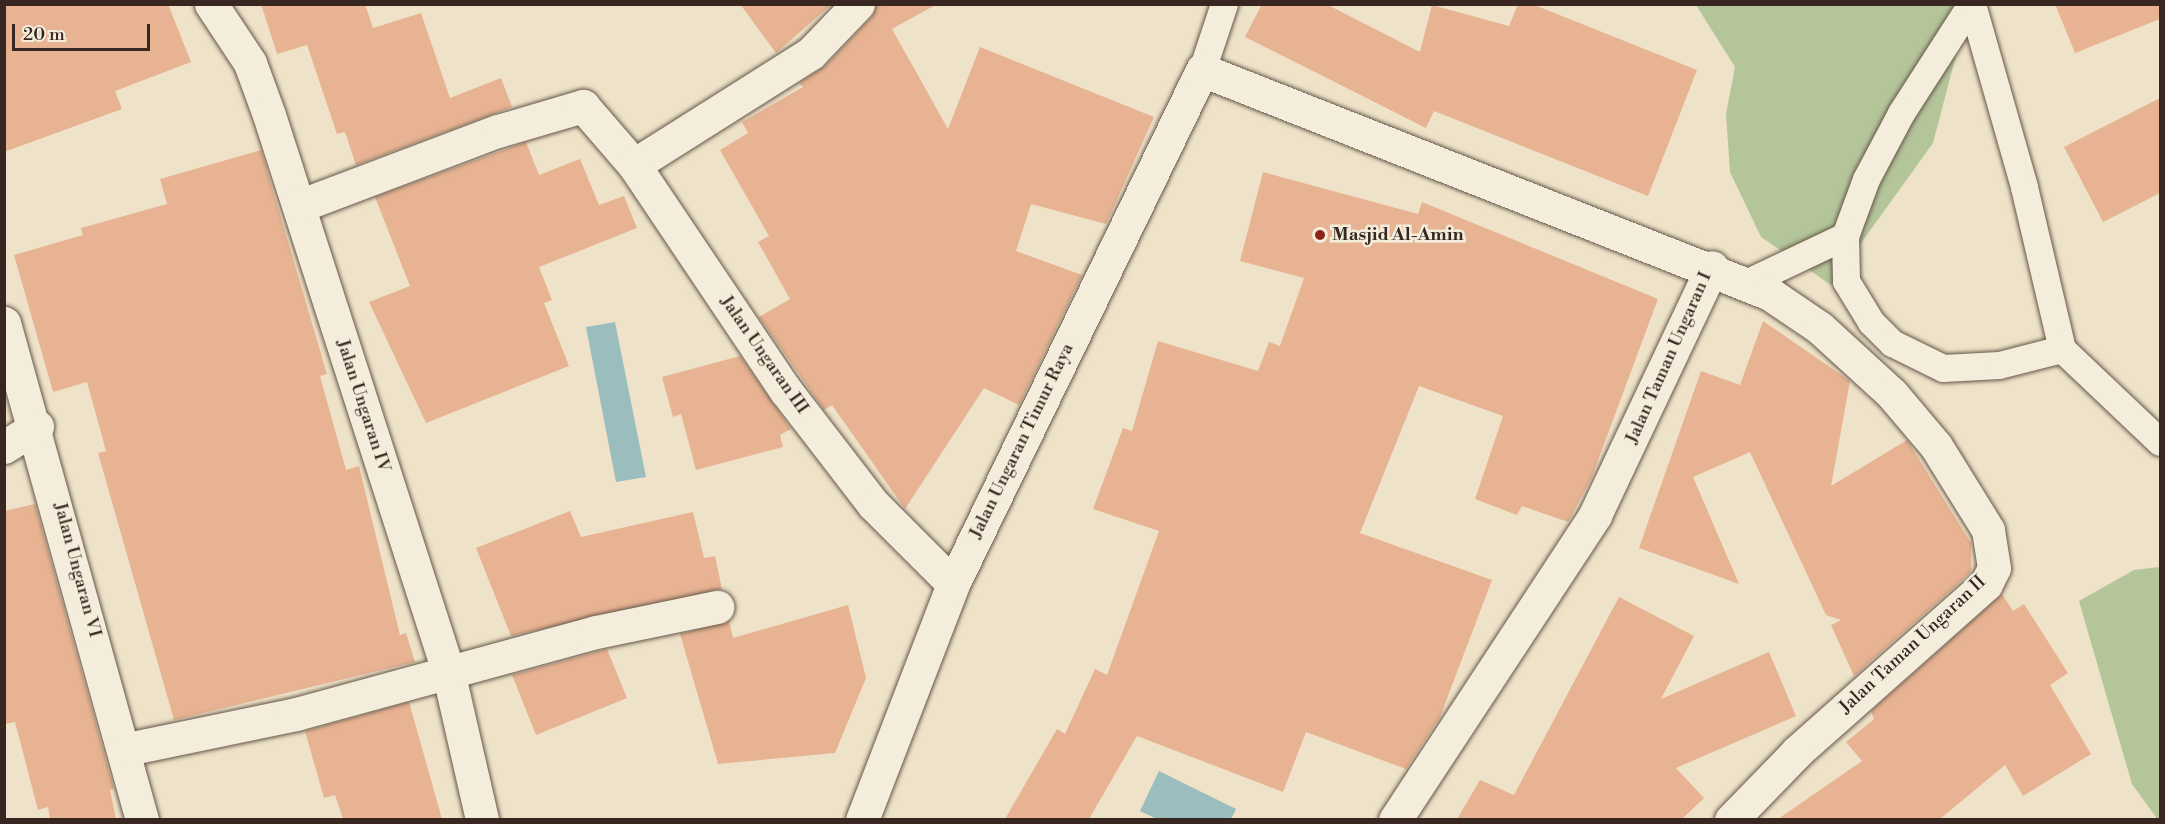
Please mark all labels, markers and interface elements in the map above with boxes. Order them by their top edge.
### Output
scale bar [15,12,153,50]
text: 20 m [23,23,65,46]
place label: Masjid Al-Amin [1332,224,1464,246]
marker: Masjid Al-Amin [1313,228,1327,242]
street label: Jalan Taman Ungaran I [1621,269,1717,447]
street label: Jalan Ungaran III [715,292,813,418]
street label: Jalan Ungaran IV [331,337,395,475]
street label: Jalan Ungaran Timur Raya [965,340,1079,542]
street label: Jalan Ungaran VI [49,500,105,640]
street label: Jalan Taman Ungaran II [1835,571,1991,719]

